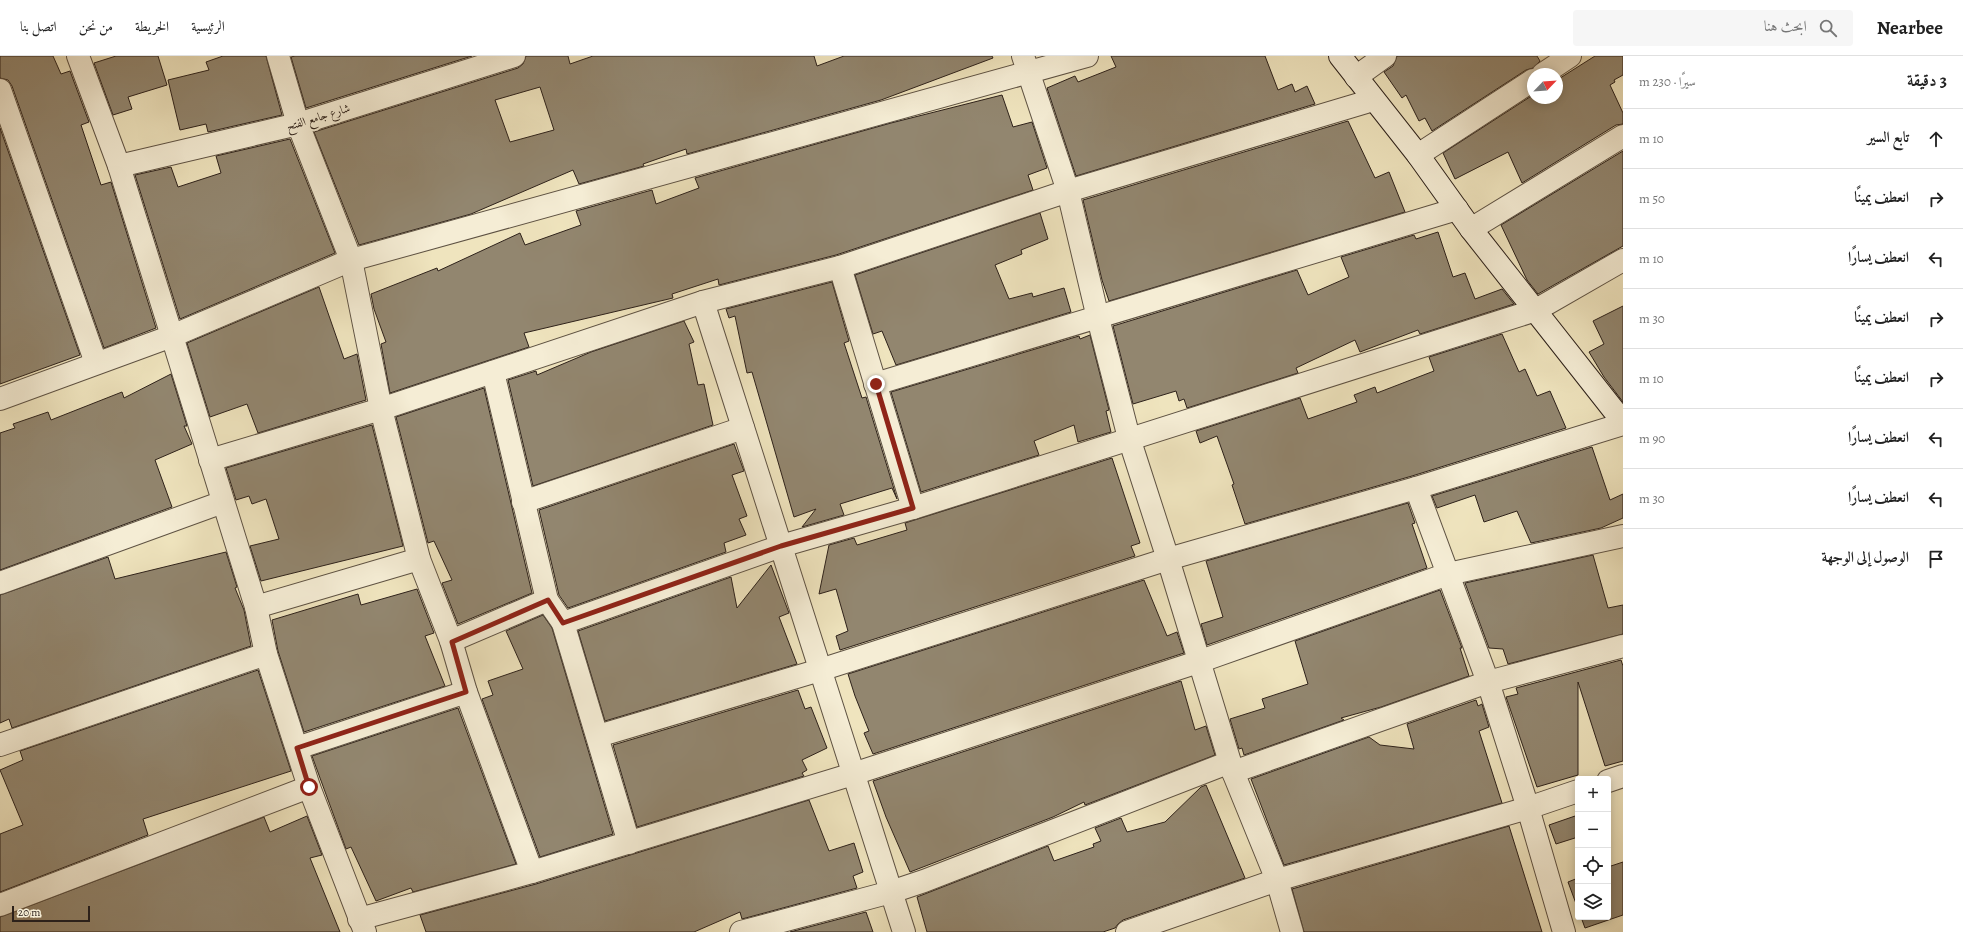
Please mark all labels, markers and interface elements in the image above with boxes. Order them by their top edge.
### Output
search box [1573,10,1853,46]
text: Nearbee [1877,15,1943,41]
text: ابحث هنا [1764,16,1807,36]
text: اتصل بنا [20,17,57,36]
text: من نحن [79,17,113,36]
text: الخريطة [135,17,169,36]
text: الرئيسية [191,17,225,36]
icon: search [1817,17,1839,39]
north arrow [1527,68,1563,104]
text: 3 دقيقة [1907,69,1947,92]
text: سيرًا · 230 m [1639,73,1696,90]
street label: شارع جامع الفتح [284,100,353,137]
text: تابع السير [1867,127,1909,147]
icon: ahead [1925,128,1947,150]
text: 10 m [1639,130,1664,147]
text: انعطف يمينًا [1854,187,1909,207]
icon: right [1925,188,1947,210]
text: 50 m [1639,190,1665,207]
text: انعطف يسارًا [1848,247,1909,267]
icon: left [1925,248,1947,270]
text: 10 m [1639,250,1664,267]
text: انعطف يمينًا [1854,307,1909,327]
icon: right [1925,308,1947,330]
text: 30 m [1639,310,1665,327]
text: انعطف يمينًا [1854,367,1909,387]
icon: right [1925,368,1947,390]
text: 10 m [1639,370,1664,387]
route end [867,375,885,393]
text: انعطف يسارًا [1848,427,1909,447]
icon: left [1925,428,1947,450]
text: 90 m [1639,430,1665,447]
text: انعطف يسارًا [1848,487,1909,507]
icon: left [1925,488,1947,510]
text: 30 m [1639,490,1665,507]
text: الوصول إلى الوجهة [1822,547,1909,567]
icon: arrive [1925,548,1947,570]
map controls [1575,776,1611,920]
button: + [1575,776,1611,812]
route start [300,778,318,796]
button: − [1575,812,1611,848]
button: locate [1575,848,1611,884]
button: layers [1575,884,1611,920]
scale bar [12,904,90,923]
text: 20 m [18,905,40,920]

